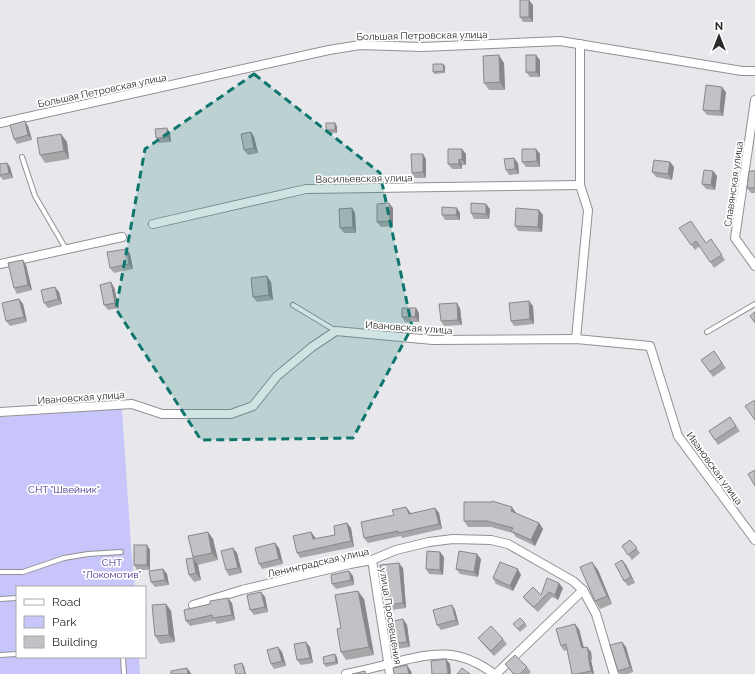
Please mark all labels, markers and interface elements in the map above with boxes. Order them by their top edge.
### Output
north arrow [699,16,739,56]
text: N [715,20,723,33]
street label: Большая Петровская улица [356,29,488,42]
street label: Большая Петровская улица [37,71,167,110]
street label: Славянская улица [722,141,745,228]
street label: Васильевская улица [315,172,413,185]
street label: Ивановская улица [365,319,453,336]
street label: Ивановская улица [37,389,125,406]
street label: Ивановская улица [684,430,745,507]
park label: СНТ "Швейник" [28,484,100,495]
street label: Ленинградская улица [266,545,370,580]
park label: СНТ "Локомотив" [83,557,142,580]
street label: улица Просвещения [377,567,404,665]
legend [16,586,146,658]
text: Road [52,595,81,609]
text: Park [52,615,77,629]
text: Building [52,635,98,649]

